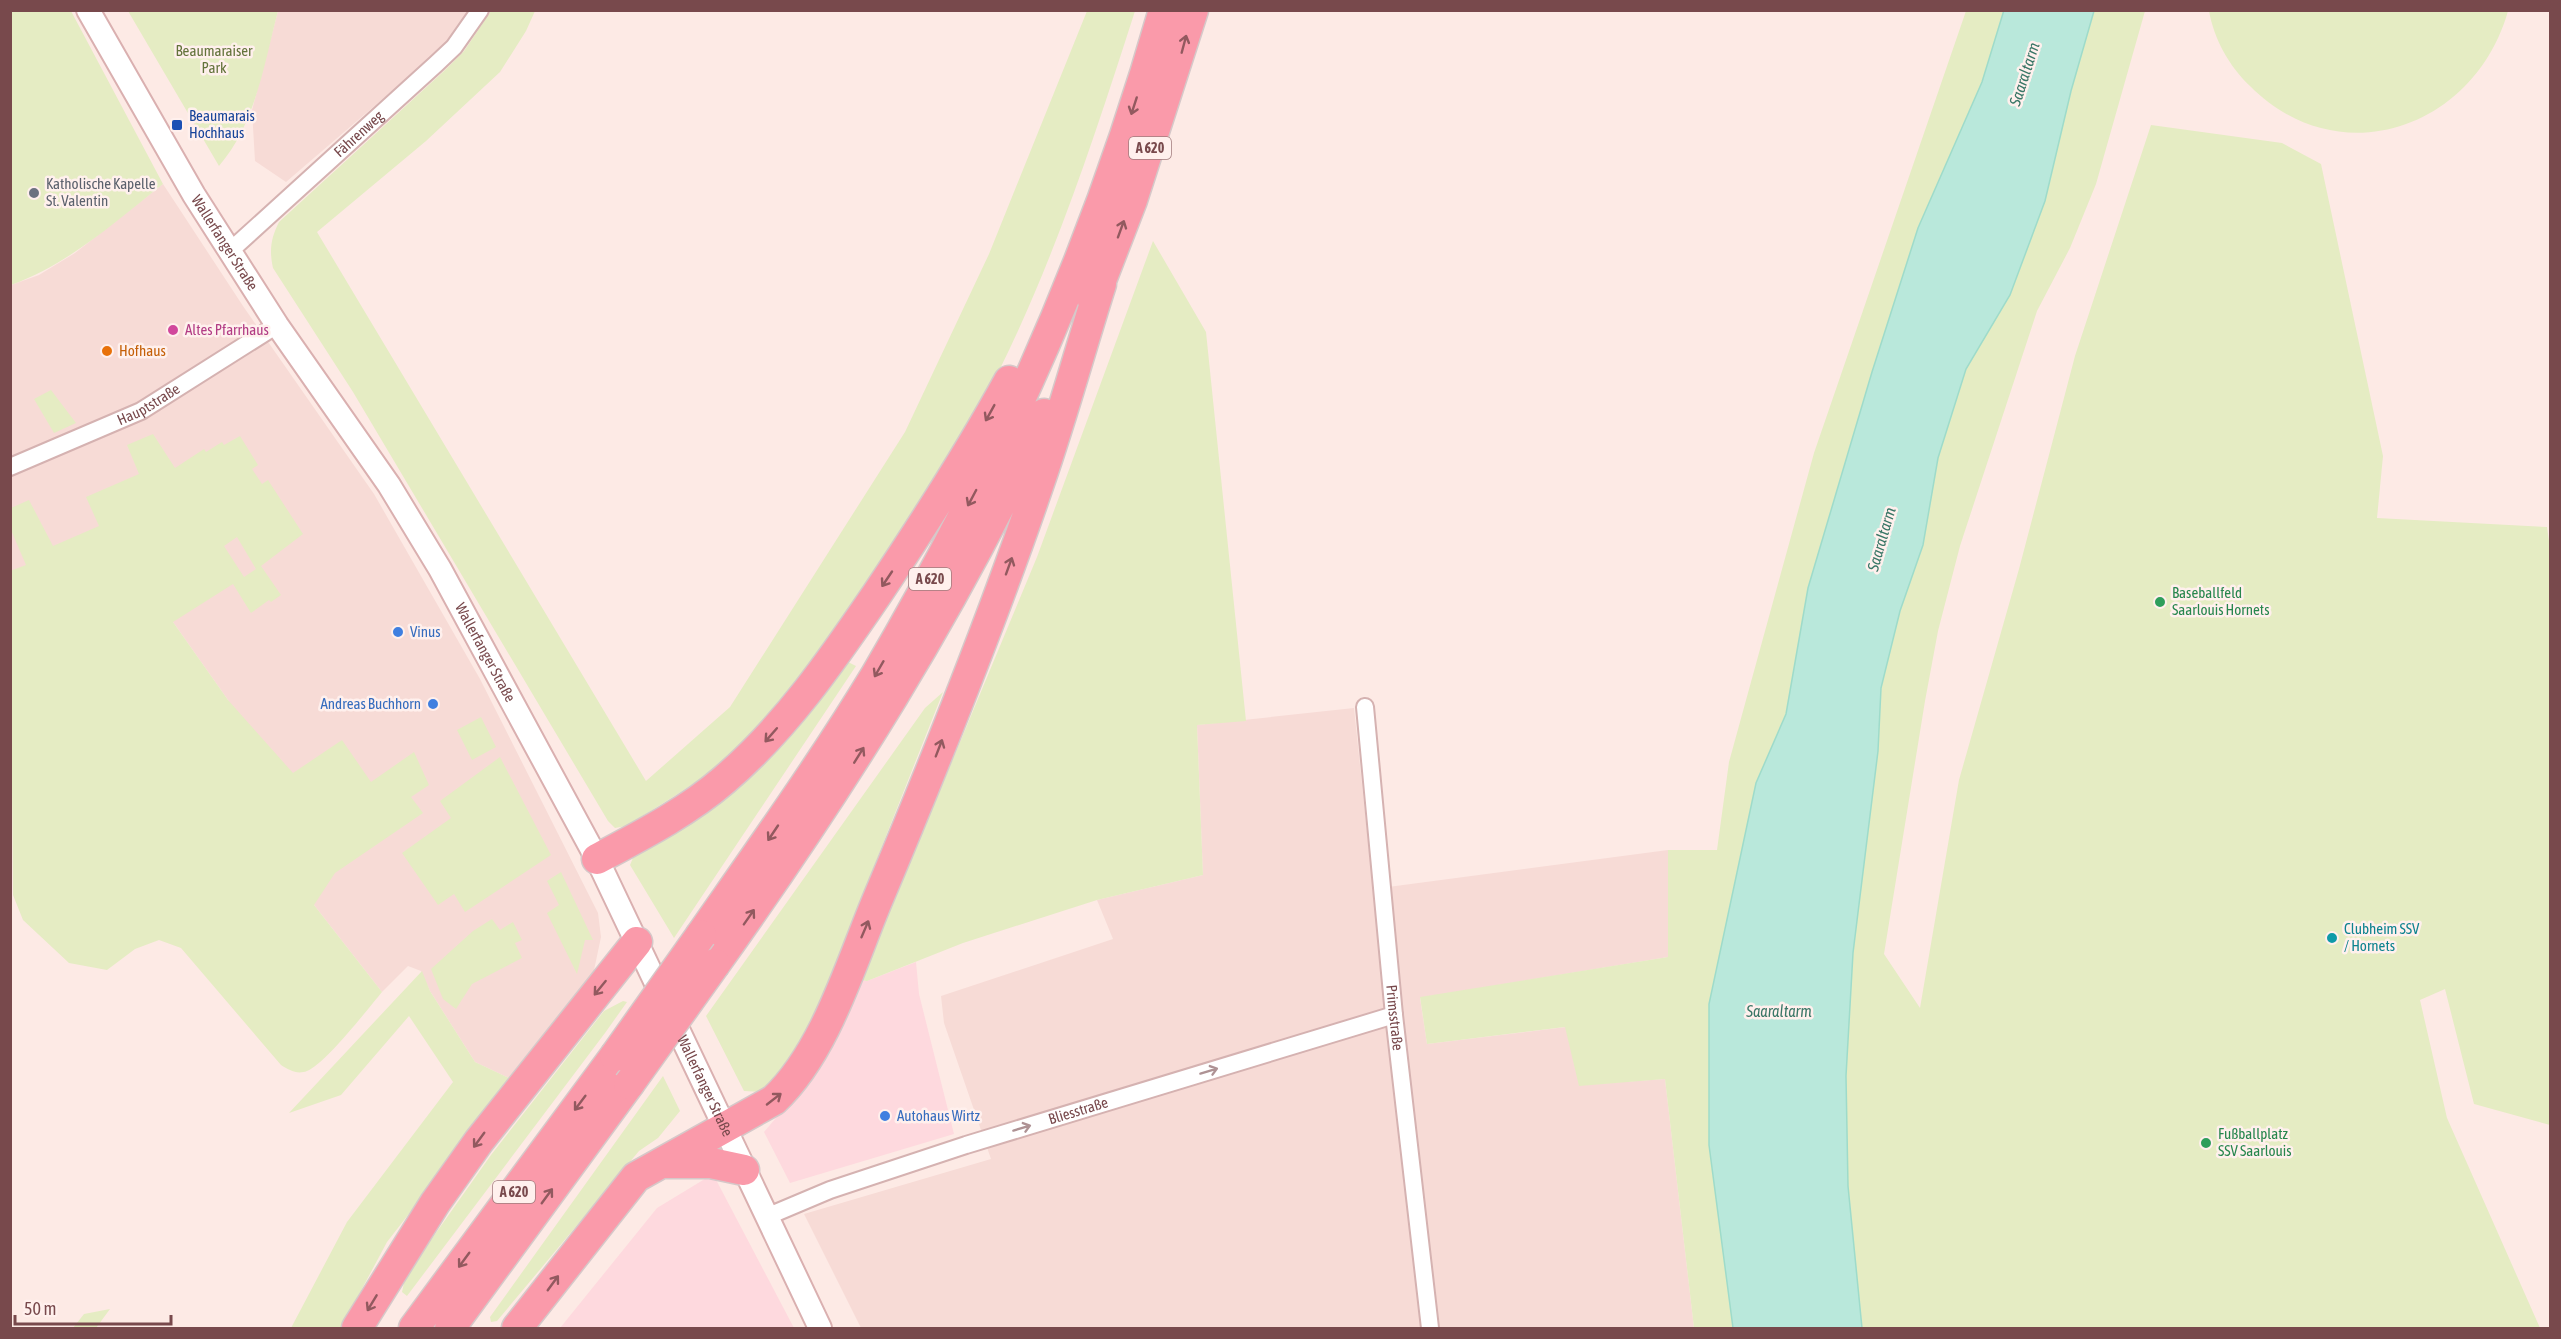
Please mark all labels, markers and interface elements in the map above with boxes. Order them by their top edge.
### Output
one-way arrow [1178,35,1190,54]
water label: Saaraltarm [2005,40,2043,109]
park label: Beaumaraiser Park [176,42,253,76]
one-way arrow [1127,96,1138,115]
place label: Beaumarais Hochhaus [189,107,255,141]
street label: Fährenweg [330,107,387,160]
marker: Beaumarais Hochhaus [170,118,184,132]
road number: A 620 [1129,137,1171,159]
place label: Katholische Kapelle St. Valentin [46,175,156,209]
marker: Katholische Kapelle St. Valentin [27,186,41,200]
street label: Wallerfanger Straße [188,192,262,294]
one-way arrow [1117,220,1128,239]
place label: Altes Pfarrhaus [185,321,269,338]
marker: Altes Pfarrhaus [166,323,180,337]
place label: Hofhaus [119,342,166,359]
marker: Hofhaus [100,344,114,358]
street label: Hauptstraße [114,380,183,428]
one-way arrow [984,404,995,422]
one-way arrow [966,488,977,506]
water label: Saaraltarm [1863,505,1899,574]
one-way arrow [1004,557,1015,576]
road number: A 620 [909,568,951,590]
one-way arrow [881,570,893,586]
place label: Baseballfeld Saarlouis Hornets [2172,584,2270,618]
marker: Baseballfeld Saarlouis Hornets [2153,595,2167,609]
street label: Wallerfanger Straße [452,600,519,705]
place label: Vinus [410,623,441,640]
marker: Vinus [391,625,405,639]
one-way arrow [873,660,885,677]
place label: Andreas Buchhorn [320,695,421,712]
marker: Andreas Buchhorn [426,697,440,711]
one-way arrow [764,727,778,742]
one-way arrow [934,739,945,758]
one-way arrow [853,747,865,764]
one-way arrow [767,824,779,840]
one-way arrow [743,909,755,925]
one-way arrow [860,920,871,938]
place label: Clubheim SSV / Hornets [2344,920,2420,954]
marker: Clubheim SSV / Hornets [2325,931,2339,945]
one-way arrow [594,979,607,995]
street label: Primsstraße [1383,984,1407,1051]
water label: Saaraltarm [1745,1002,1812,1020]
street label: Wallerfanger Straße [674,1032,737,1139]
one-way arrow [1199,1065,1218,1076]
one-way arrow [766,1092,782,1105]
street label: Bliesstraße [1046,1093,1110,1127]
one-way arrow [574,1095,587,1111]
place label: Autohaus Wirtz [897,1107,981,1124]
marker: Autohaus Wirtz [878,1109,892,1123]
one-way arrow [1012,1122,1031,1133]
place label: Fußballplatz SSV Saarlouis [2218,1125,2292,1159]
one-way arrow [473,1132,486,1148]
marker: Fußballplatz SSV Saarlouis [2199,1136,2213,1150]
road number: A 620 [493,1181,535,1203]
one-way arrow [540,1189,553,1205]
one-way arrow [458,1252,471,1268]
one-way arrow [547,1275,560,1291]
scale bar [15,1288,171,1326]
one-way arrow [366,1294,378,1311]
text: 50 m [24,1298,56,1319]

